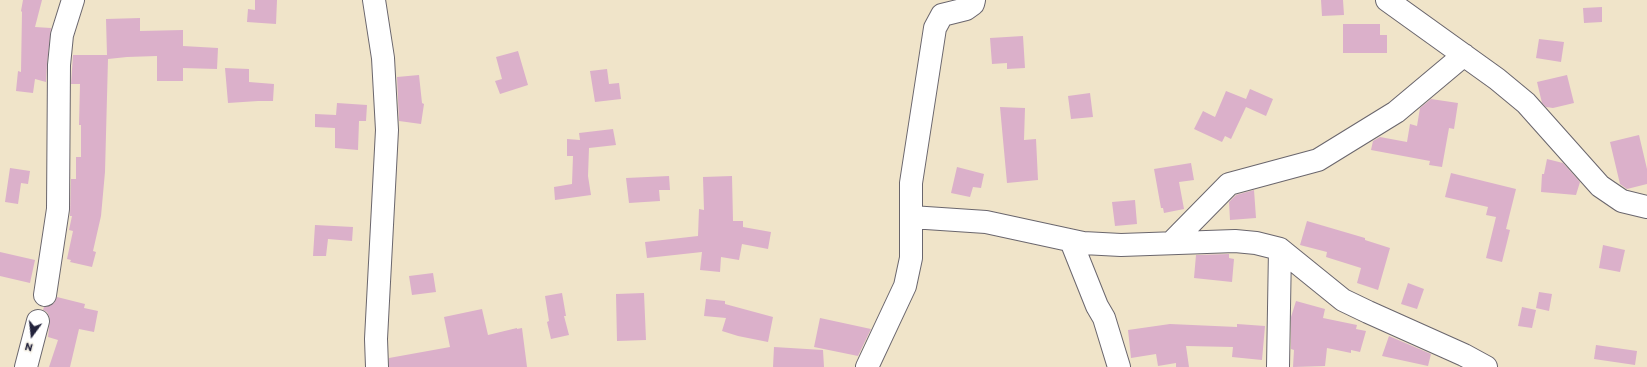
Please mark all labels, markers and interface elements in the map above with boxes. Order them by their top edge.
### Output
north arrow [12,315,52,355]
text: N [23,340,34,354]

